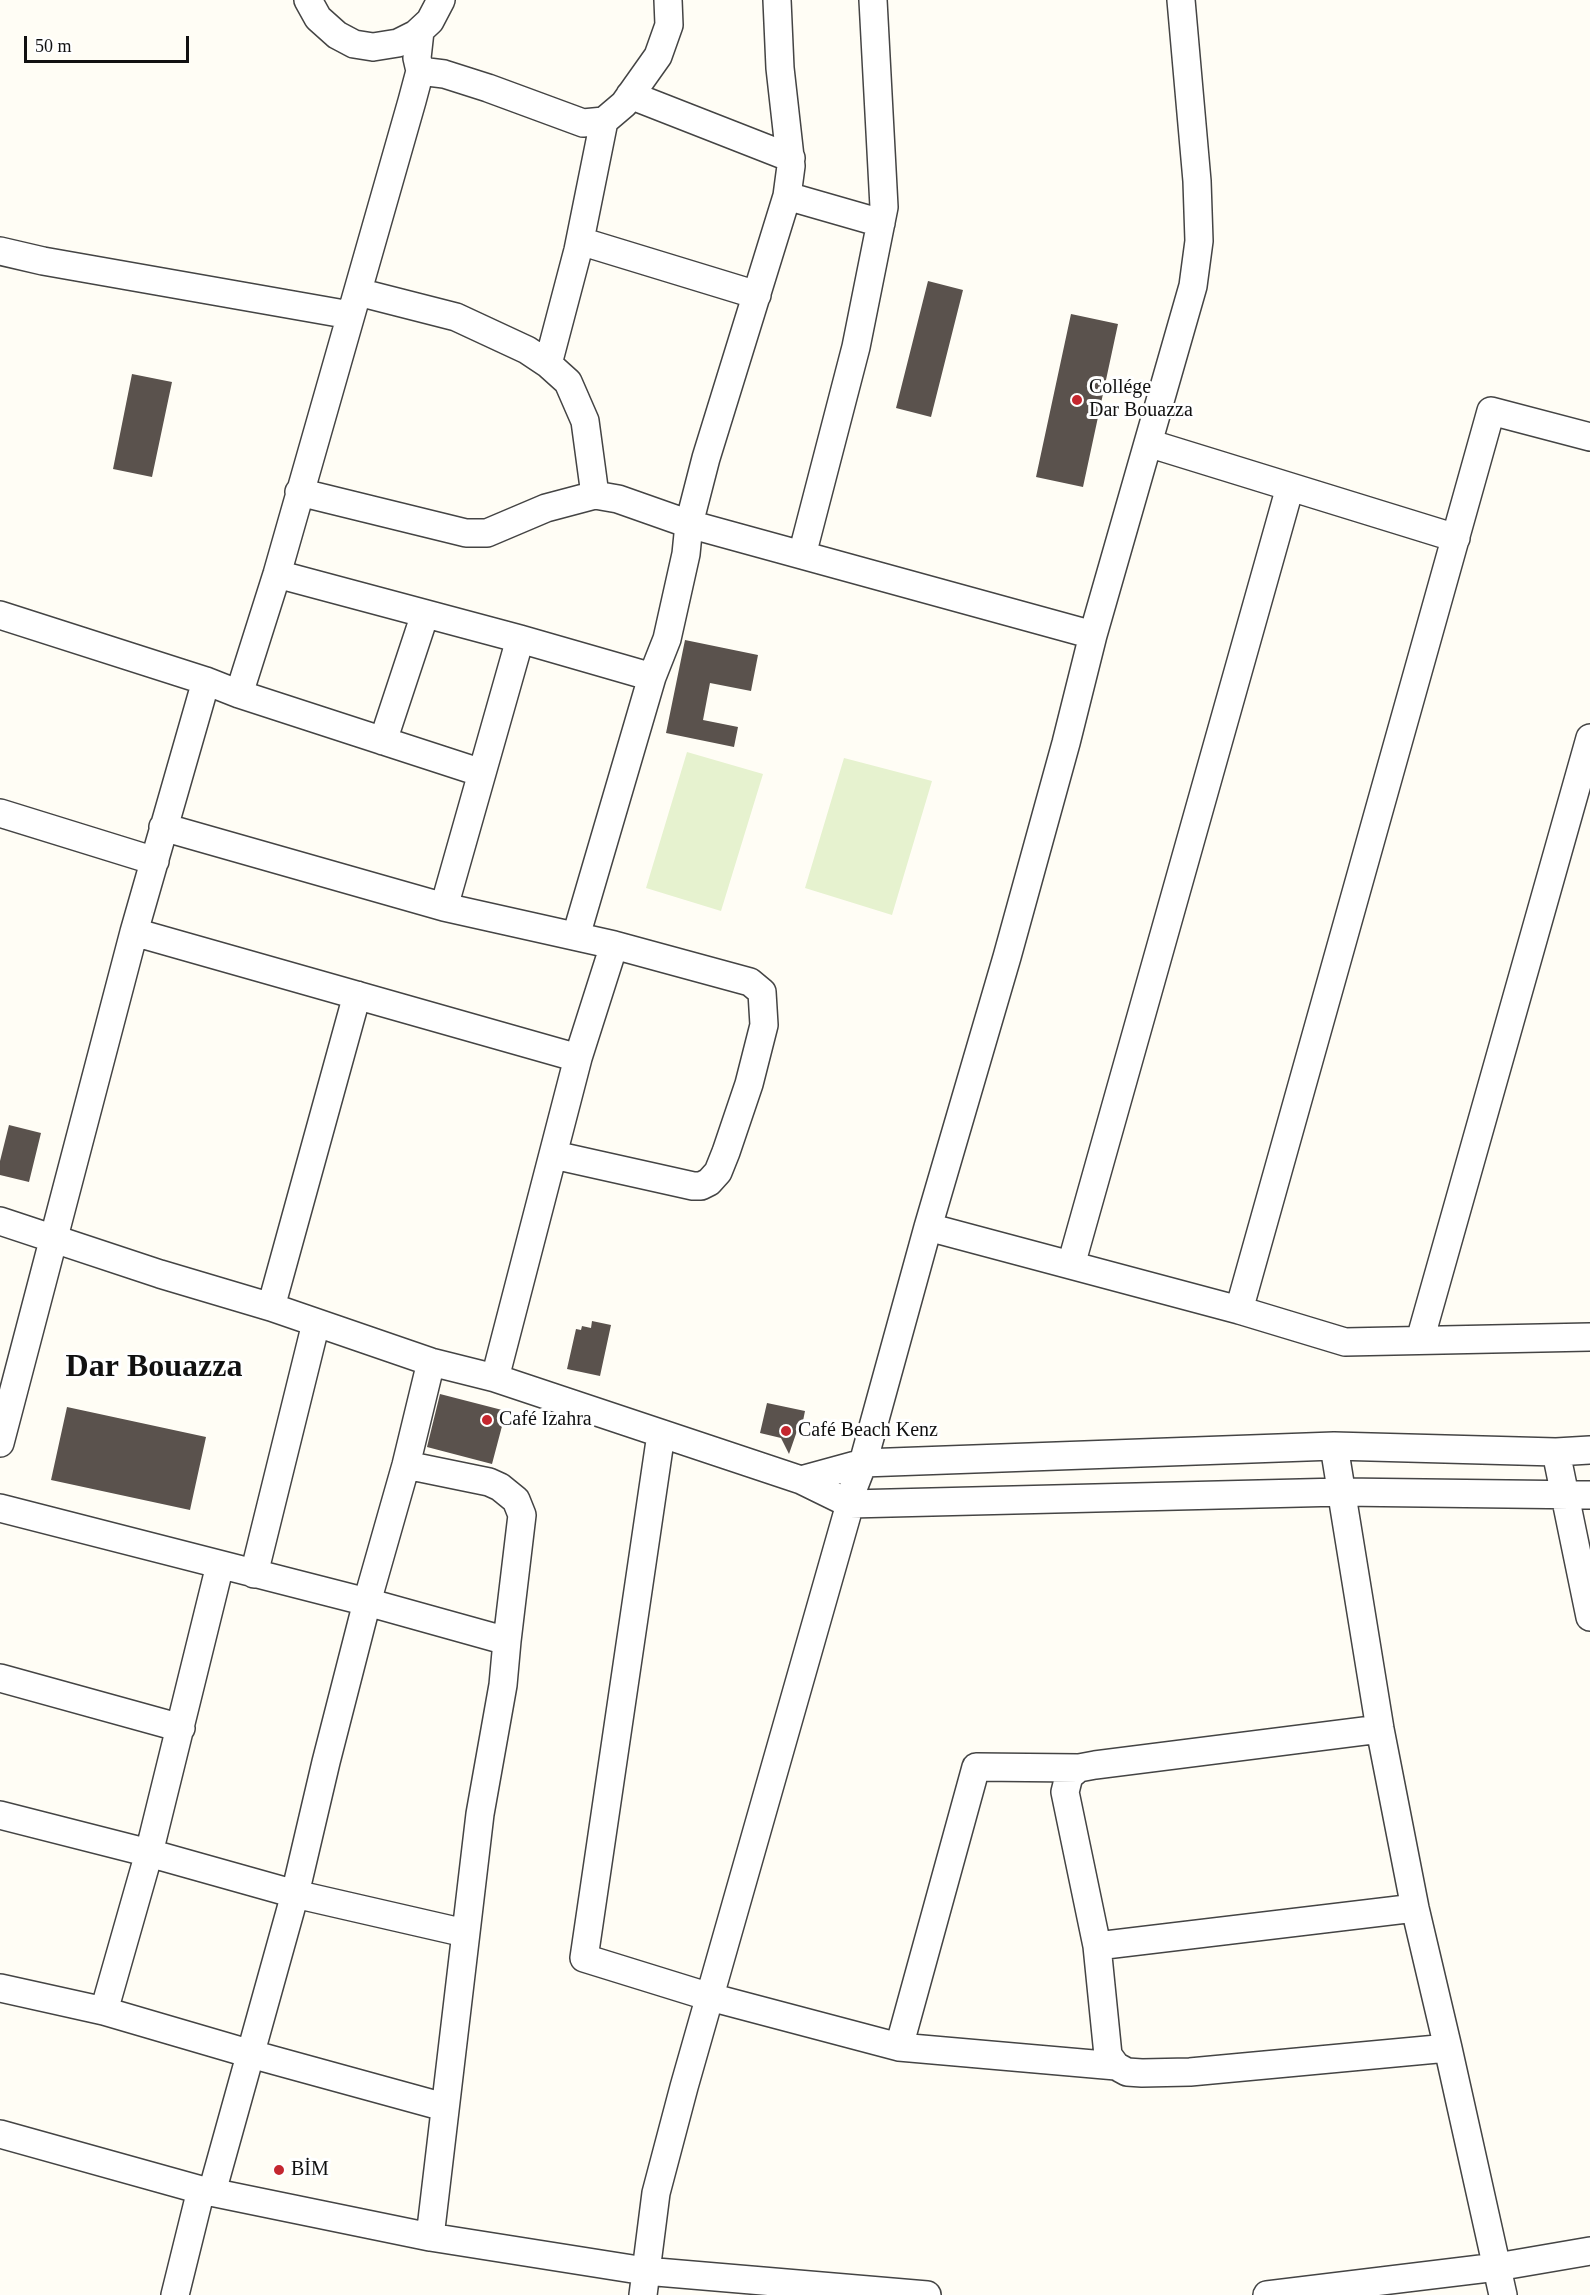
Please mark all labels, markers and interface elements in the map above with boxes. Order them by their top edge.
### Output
scale bar [27,24,192,62]
text: 50 m [35,36,72,56]
place label: Collége Dar Bouazza [1089,376,1193,423]
marker: Collége Dar Bouazza [1070,393,1084,407]
district label: Dar Bouazza [66,1349,242,1387]
place label: Café Izahra [499,1408,592,1432]
marker: Café Izahra [480,1413,494,1427]
place label: Café Beach Kenz [798,1419,938,1443]
marker: Café Beach Kenz [779,1424,793,1438]
place label: BİM [291,2158,329,2182]
marker: BİM [272,2163,286,2177]

